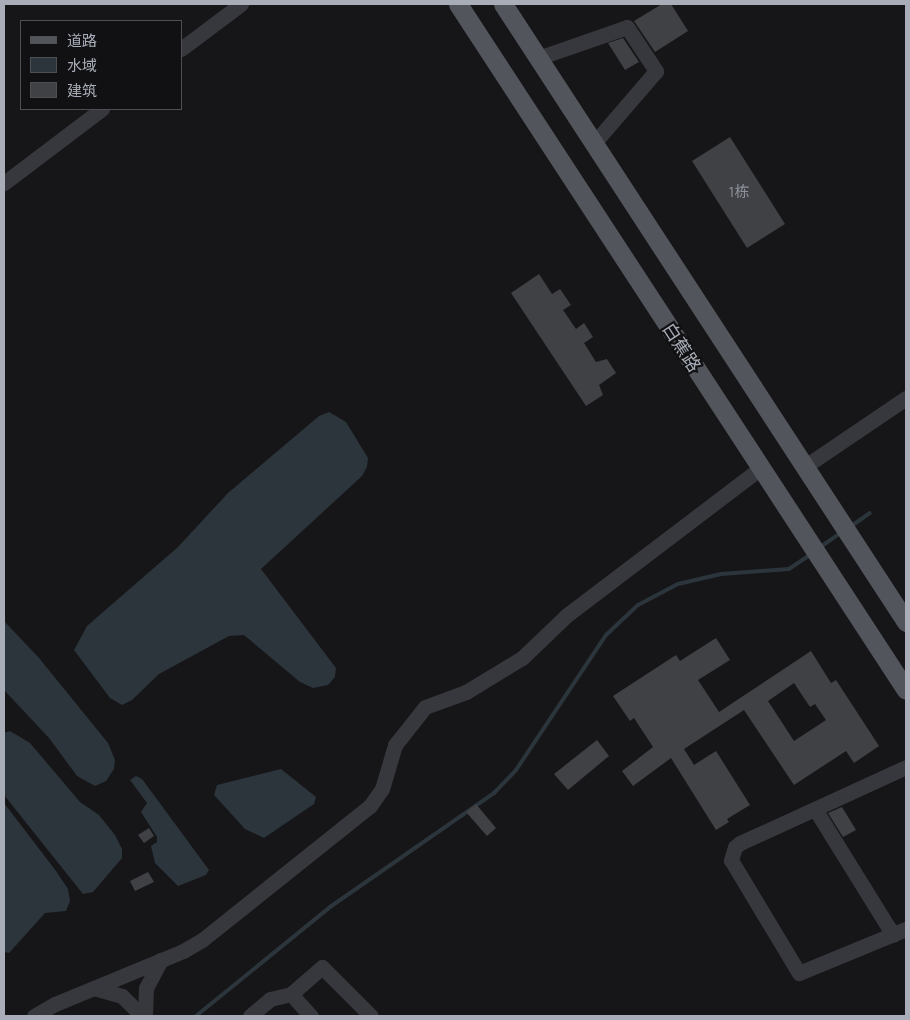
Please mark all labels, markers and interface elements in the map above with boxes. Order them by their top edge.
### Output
legend [20,20,182,110]
text: 道路 [67,30,97,51]
text: 水域 [67,55,97,76]
text: 建筑 [67,80,97,101]
house number: 1栋 [729,183,749,201]
street label: 白蕉路 [658,318,706,376]

